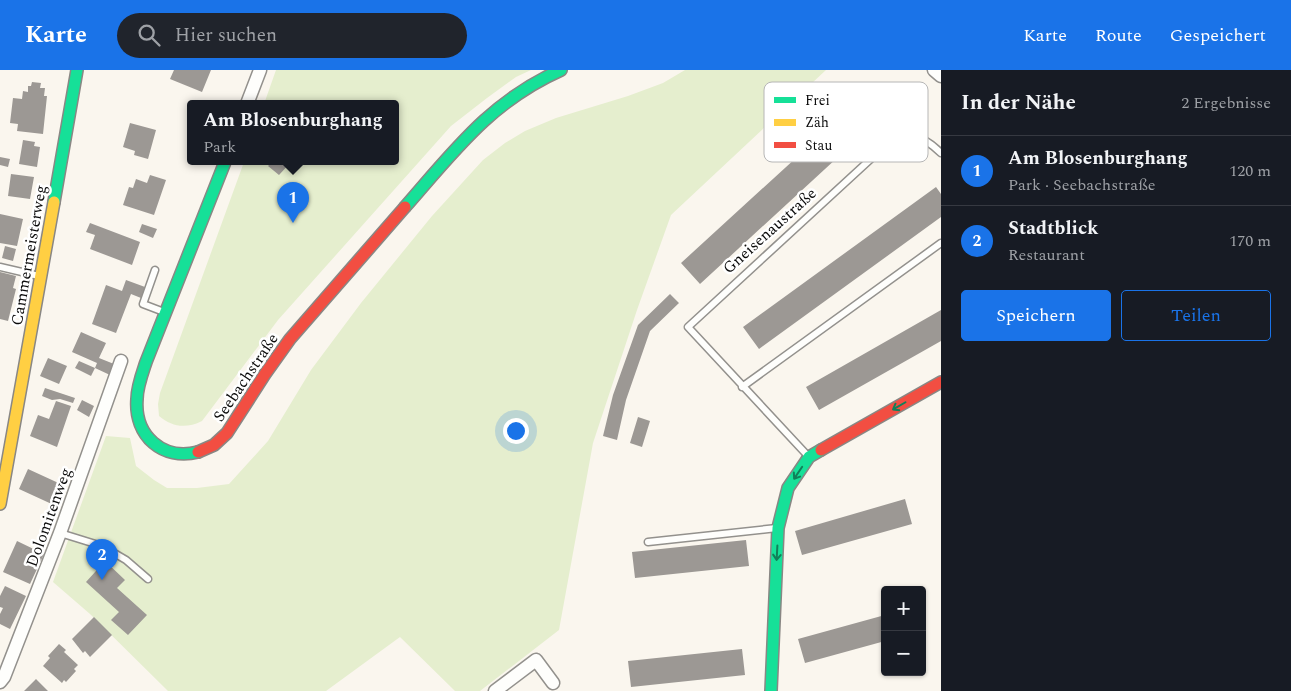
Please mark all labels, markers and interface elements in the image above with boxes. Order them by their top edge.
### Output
search box [117,13,467,58]
text: Karte [25,17,87,53]
icon: search [135,21,163,49]
text: Hier suchen [175,21,277,50]
text: Karte [1023,22,1067,49]
text: Route [1095,22,1142,49]
text: Gespeichert [1170,22,1266,49]
legend [764,82,928,162]
text: In der Nähe [961,87,1076,119]
text: Frei [805,90,830,111]
text: 2 Ergebnisse [1181,91,1271,115]
popup [187,100,399,165]
text: Am Blosenburghang [203,106,383,135]
text: Zäh [805,112,829,133]
text: Park [203,135,236,159]
text: Stau [805,135,832,156]
text: Am Blosenburghang [1008,144,1188,173]
text: 1 [973,159,981,183]
text: 120 m [1229,159,1271,183]
text: Park · Seebachstraße [1008,173,1155,197]
pin: 1 [277,182,309,223]
street label: Gneisenaustraße [717,182,822,280]
street label: Cammermeisterweg [5,183,53,327]
text: Stadtblick [1008,214,1098,243]
text: 2 [973,229,981,253]
text: 170 m [1229,229,1271,253]
text: Restaurant [1008,243,1085,267]
button: Speichern [961,290,1111,341]
button: Teilen [1121,290,1271,341]
street label: Seebachstraße [207,328,284,427]
one-way arrow [892,401,906,411]
your location [503,418,529,444]
street label: Dolomitenweg [20,464,78,570]
one-way arrow [793,465,803,479]
pin: 2 [86,539,118,580]
one-way arrow [772,545,782,561]
map controls [881,586,926,676]
button: + [881,586,926,631]
button: − [881,631,926,676]

